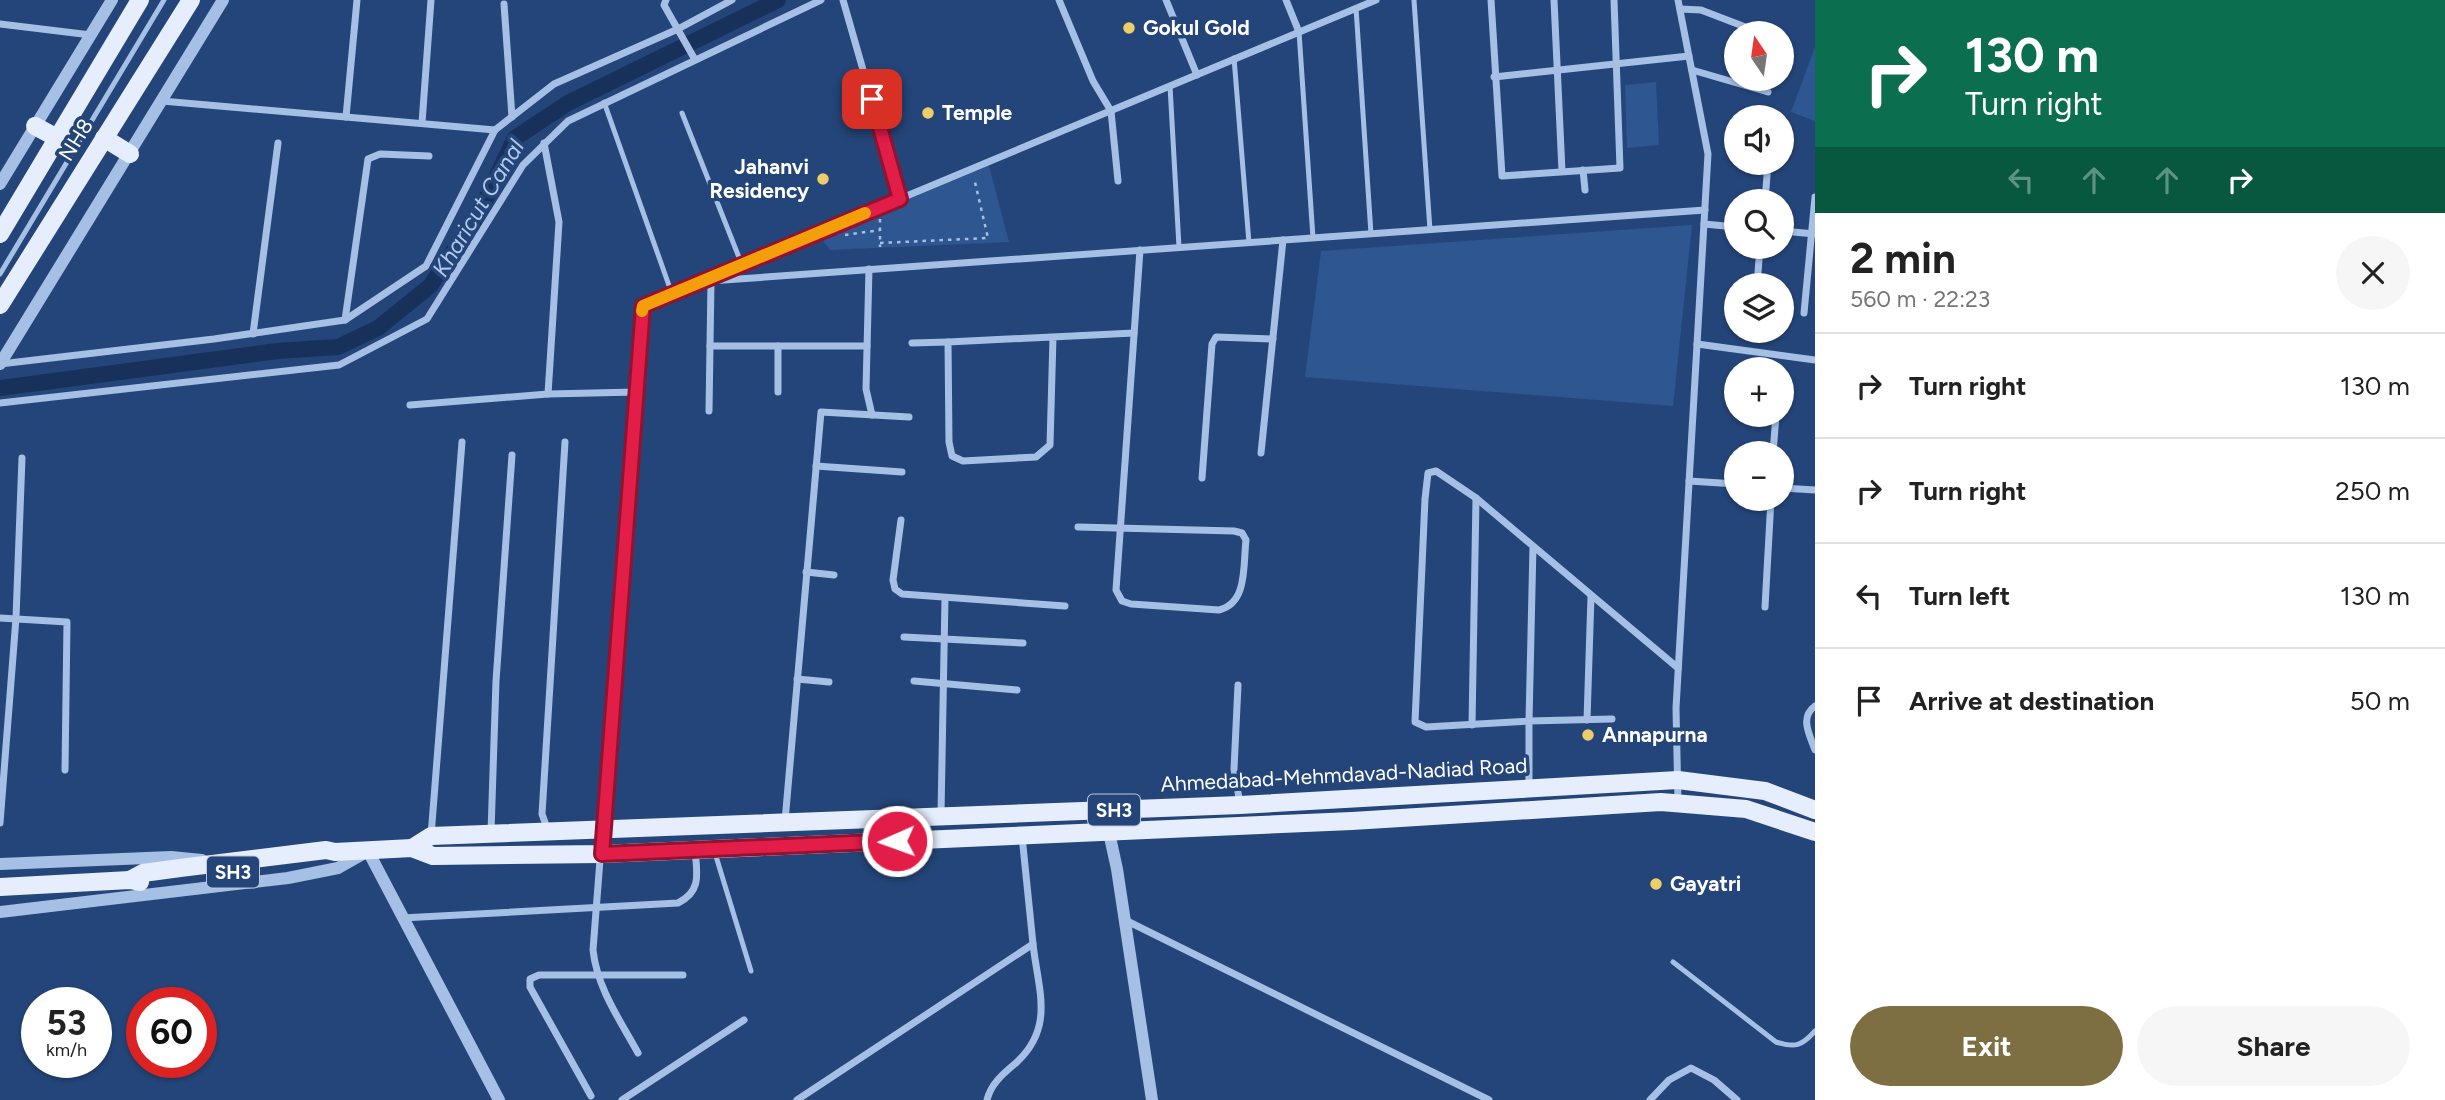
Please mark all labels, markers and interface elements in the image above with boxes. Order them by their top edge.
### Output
place label: Gokul Gold [1143,15,1250,40]
marker: Gokul Gold [1121,20,1137,36]
north arrow [1724,21,1794,91]
map controls [1724,21,1794,511]
text: 130 m [1965,25,2099,84]
icon: right [1850,28,1941,119]
pin [842,69,902,129]
icon: arrive [853,80,891,118]
text: Turn right [1965,85,2103,123]
place label: Temple [942,100,1013,125]
marker: Temple [920,105,936,121]
button: sound [1724,105,1794,175]
street label: NH8 [53,114,98,165]
water label: Kharicut Canal [426,134,530,282]
place label: Jahanvi Residency [709,154,810,203]
icon: left [2002,161,2040,199]
icon: ahead [2075,161,2113,199]
icon: ahead [2148,161,2186,199]
icon: right [2221,161,2259,199]
marker: Jahanvi Residency [815,171,831,187]
button: search [1724,189,1794,259]
text: 2 min [1850,233,1956,284]
button: close [2336,236,2410,310]
button: layers [1724,273,1794,343]
text: 560 m · 22:23 [1850,285,1990,313]
button: + [1724,357,1794,427]
icon: right [1850,367,1888,405]
text: Turn right [1909,370,2026,402]
text: 130 m [2340,370,2410,402]
button: − [1724,441,1794,511]
icon: right [1850,472,1888,510]
text: Turn right [1909,475,2026,507]
text: 250 m [2335,475,2410,507]
icon: left [1850,577,1888,615]
text: Turn left [1909,580,2010,612]
text: 130 m [2340,580,2410,612]
icon: arrive [1850,682,1888,720]
text: Arrive at destination [1909,685,2154,717]
text: 50 m [2350,685,2410,717]
place label: Annapurna [1602,722,1708,747]
marker: Annapurna [1580,727,1596,743]
street label: Ahmedabad-Mehmdavad-Nadiad Road [1160,752,1528,797]
road number: SH3 [1088,794,1140,825]
position arrow [860,804,934,878]
road number: SH3 [207,856,259,888]
place label: Gayatri [1670,871,1741,896]
marker: Gayatri [1648,876,1664,892]
speed limit sign: 60 [126,987,217,1078]
text: 53 [47,1002,86,1044]
button: Exit [1850,1006,2123,1086]
button: Share [2137,1006,2410,1086]
text: km/h [46,1039,87,1061]

